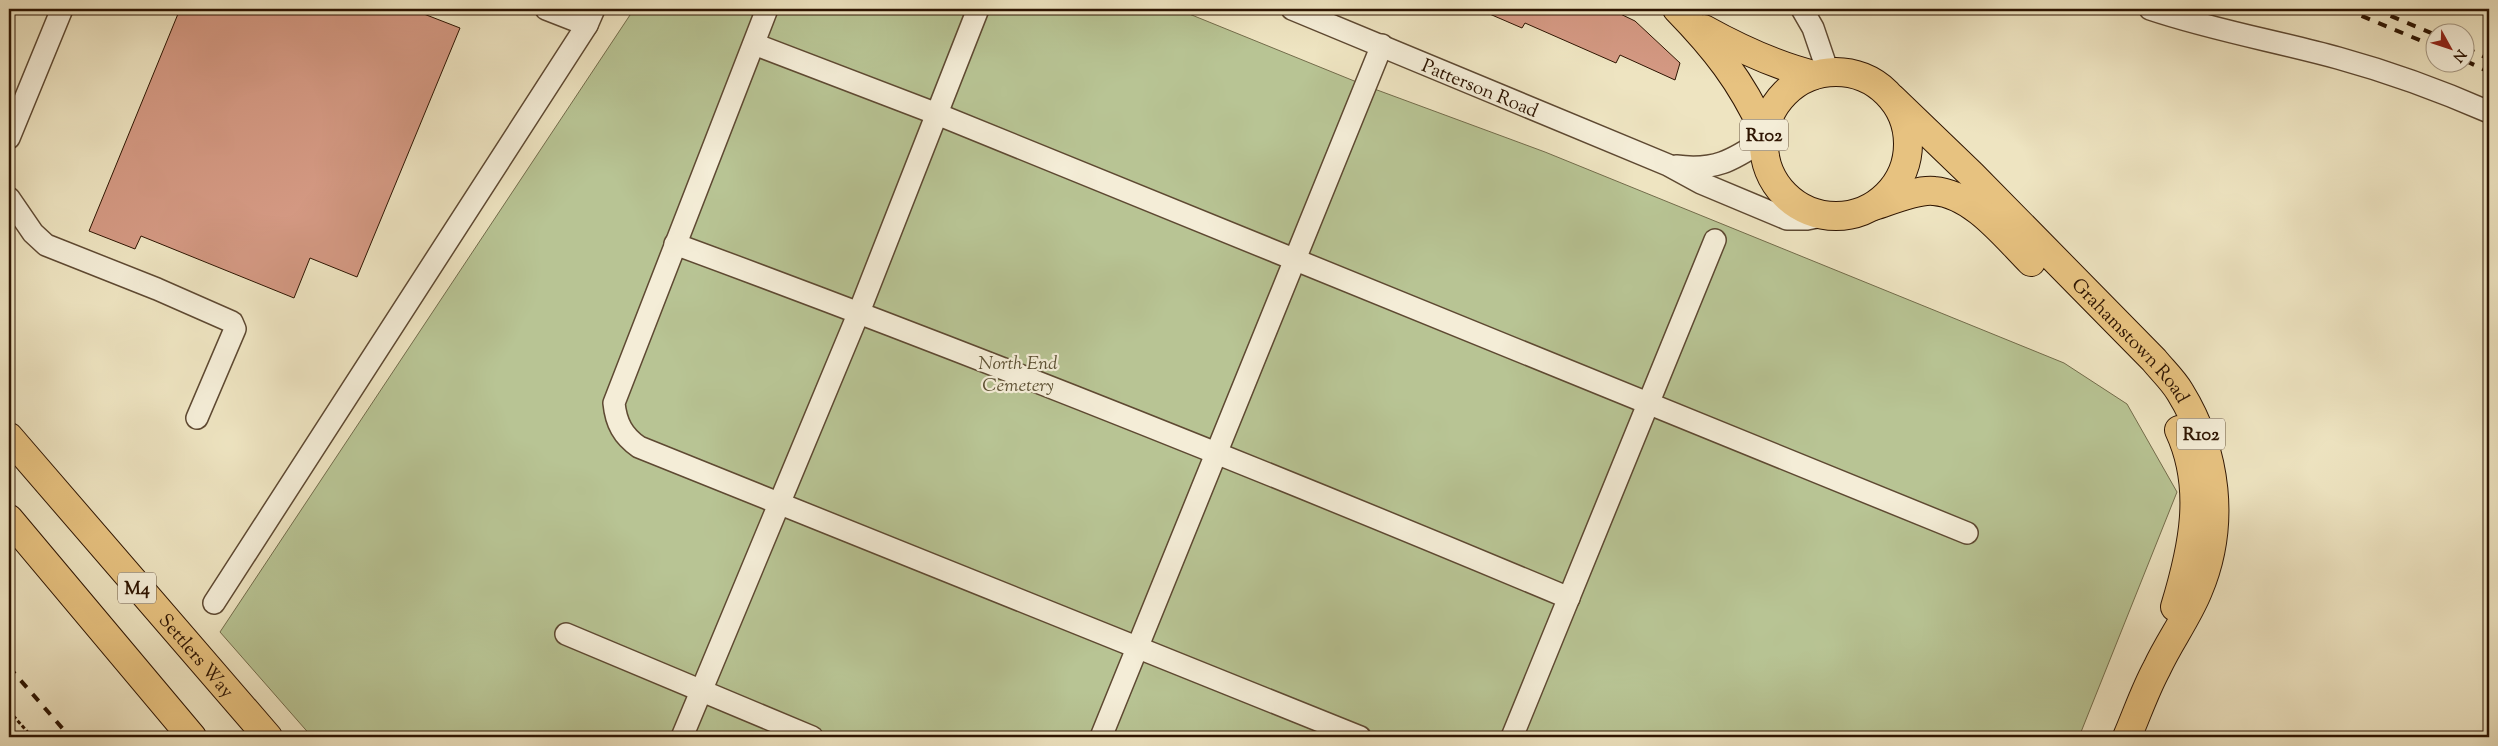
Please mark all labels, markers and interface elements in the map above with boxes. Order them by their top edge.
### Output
north arrow [2426,22,2476,72]
text: N [2447,44,2470,66]
street label: Patterson Road [1417,53,1542,126]
road number: R102 [1740,120,1788,150]
street label: Grahamstown Road [2064,273,2195,409]
park label: North End Cemetery [978,351,1058,400]
road number: R102 [2177,418,2225,449]
road number: M4 [118,572,156,604]
street label: Settlers Way [151,609,240,705]

